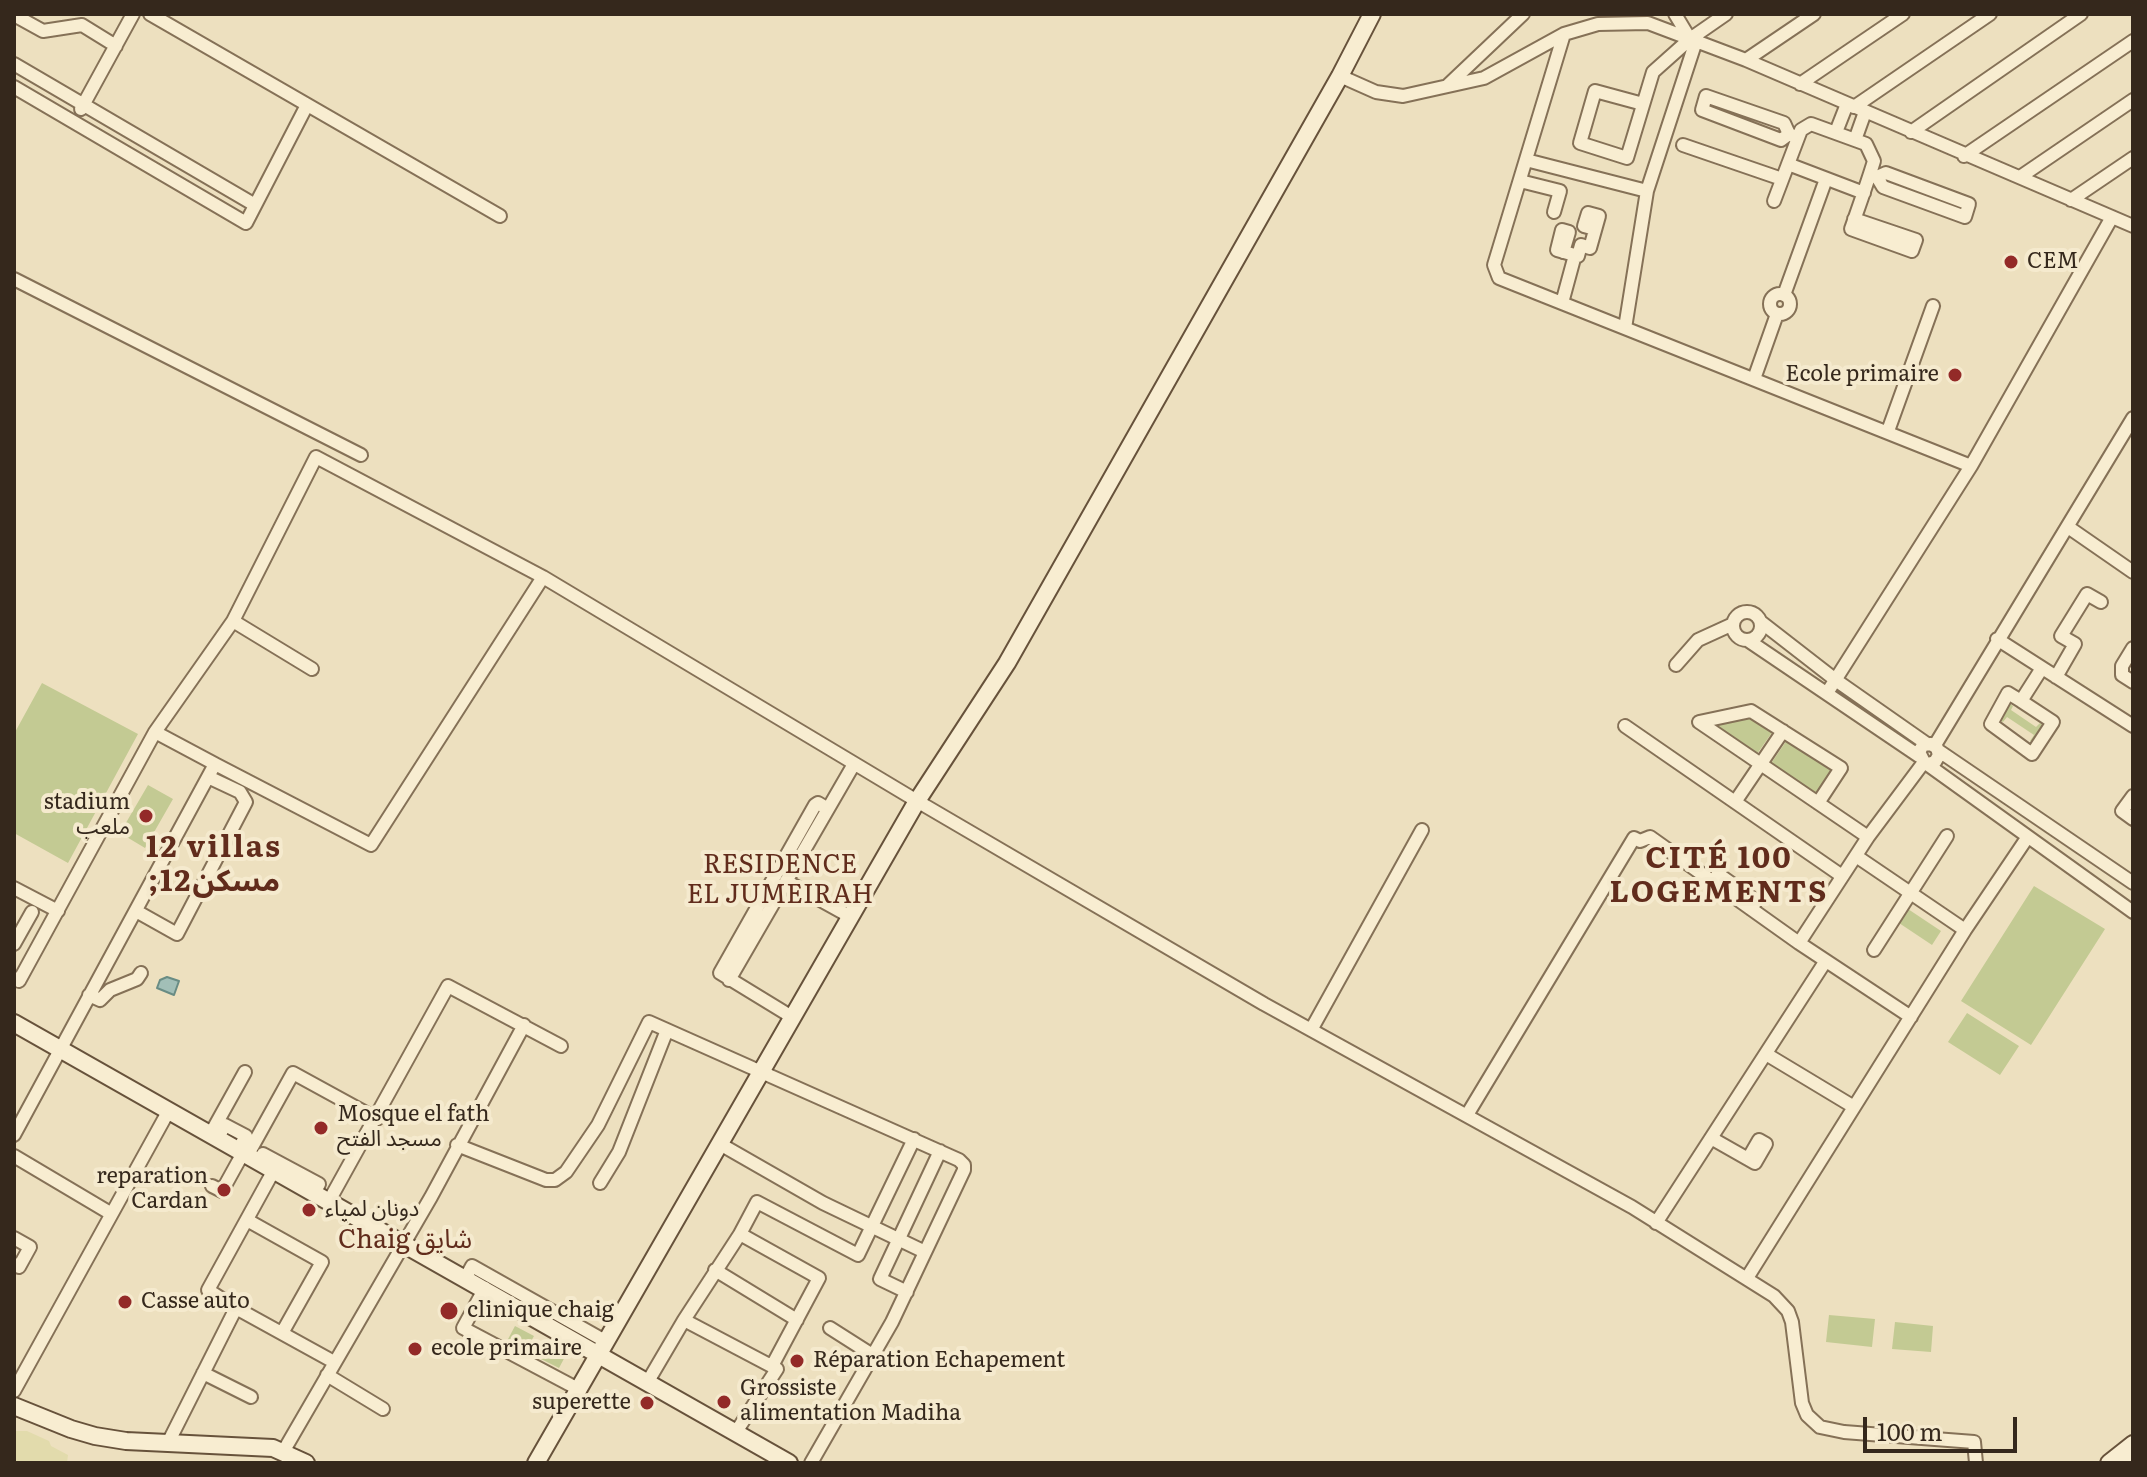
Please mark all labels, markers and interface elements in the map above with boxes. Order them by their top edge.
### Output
place label: CEM [2027,249,2078,275]
marker: CEM [2002,253,2020,271]
place label: Ecole primaire [1785,362,1939,388]
marker: Ecole primaire [1946,366,1964,384]
place label: stadium ملعب [44,790,130,842]
marker: stadium ملعب [137,807,155,825]
district label: 12 villas ;12مسكن [146,830,282,900]
district label: CITÉ 100 LOGEMENTS [1610,841,1828,912]
district label: RESIDENCE EL JUMEIRAH [676,849,884,910]
place label: Mosque el fath مسجد الفتح [337,1102,490,1154]
marker: Mosque el fath مسجد الفتح [312,1119,330,1137]
place label: reparation Cardan [96,1164,208,1216]
marker: reparation Cardan [215,1181,233,1199]
place label: دونان لمياء [325,1197,419,1223]
marker: دونان لمياء [300,1201,318,1219]
district label: Chaig شايق [338,1224,472,1256]
place label: Casse auto [141,1289,250,1315]
marker: Casse auto [116,1293,134,1311]
place label: clinique chaig [467,1298,614,1324]
marker: clinique chaig [438,1300,460,1322]
place label: ecole primaire [431,1336,582,1362]
marker: ecole primaire [406,1340,424,1358]
place label: Réparation Echapement [813,1348,1065,1374]
marker: Réparation Echapement [788,1352,806,1370]
place label: Grossiste alimentation Madiha [740,1376,961,1428]
place label: superette [532,1390,631,1416]
marker: Grossiste alimentation Madiha [715,1393,733,1411]
marker: superette [638,1394,656,1412]
scale bar [1867,1401,2021,1451]
text: 100 m [1877,1413,1943,1448]

